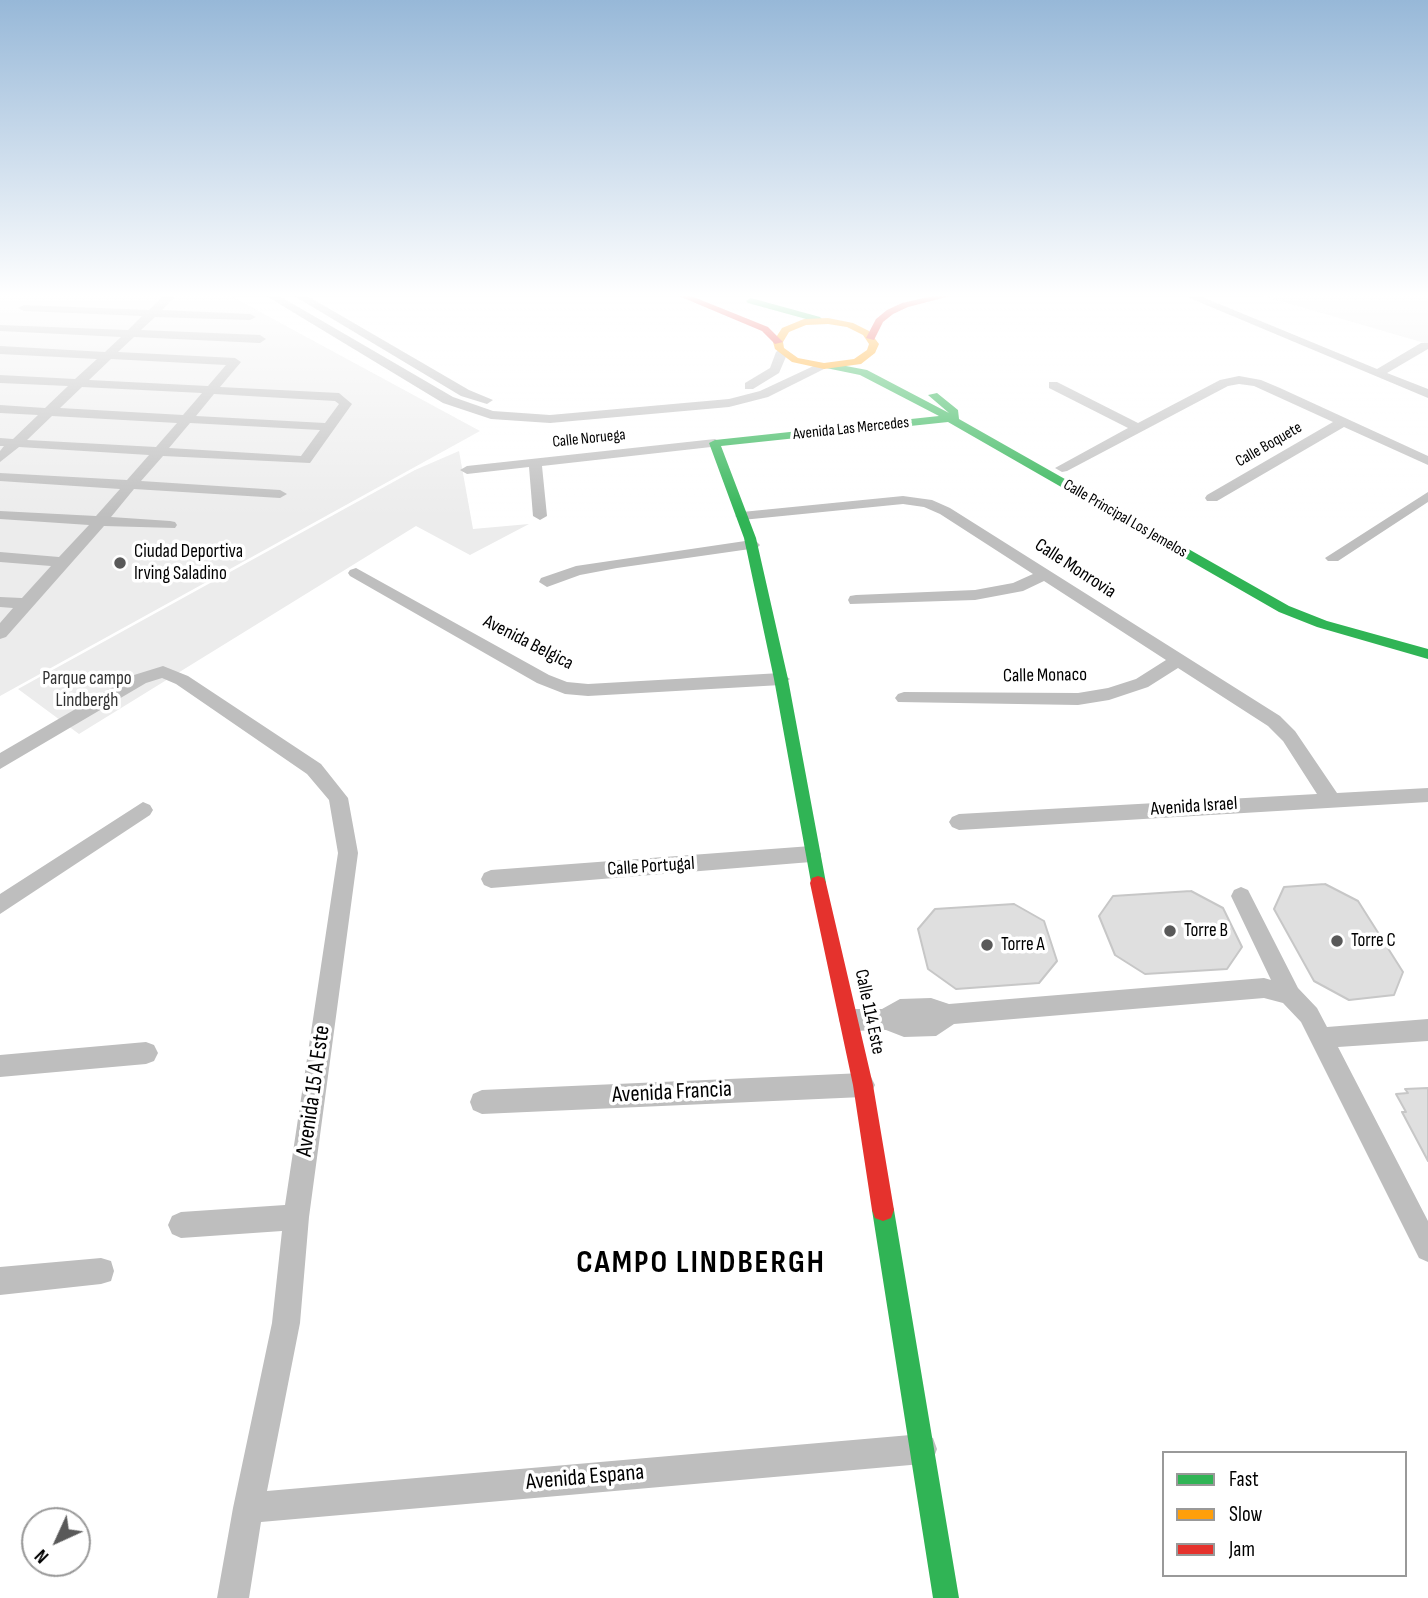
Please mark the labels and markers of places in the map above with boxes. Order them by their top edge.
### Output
place label: Ciudad Deportiva Irving Saladino [134,541,243,585]
marker: Ciudad Deportiva Irving Saladino [112,555,128,571]
place label: Torre B [1184,920,1228,942]
marker: Torre B [1162,923,1178,939]
place label: Torre C [1351,930,1396,952]
marker: Torre C [1329,933,1345,949]
place label: Torre A [1001,934,1045,956]
marker: Torre A [979,937,995,953]

